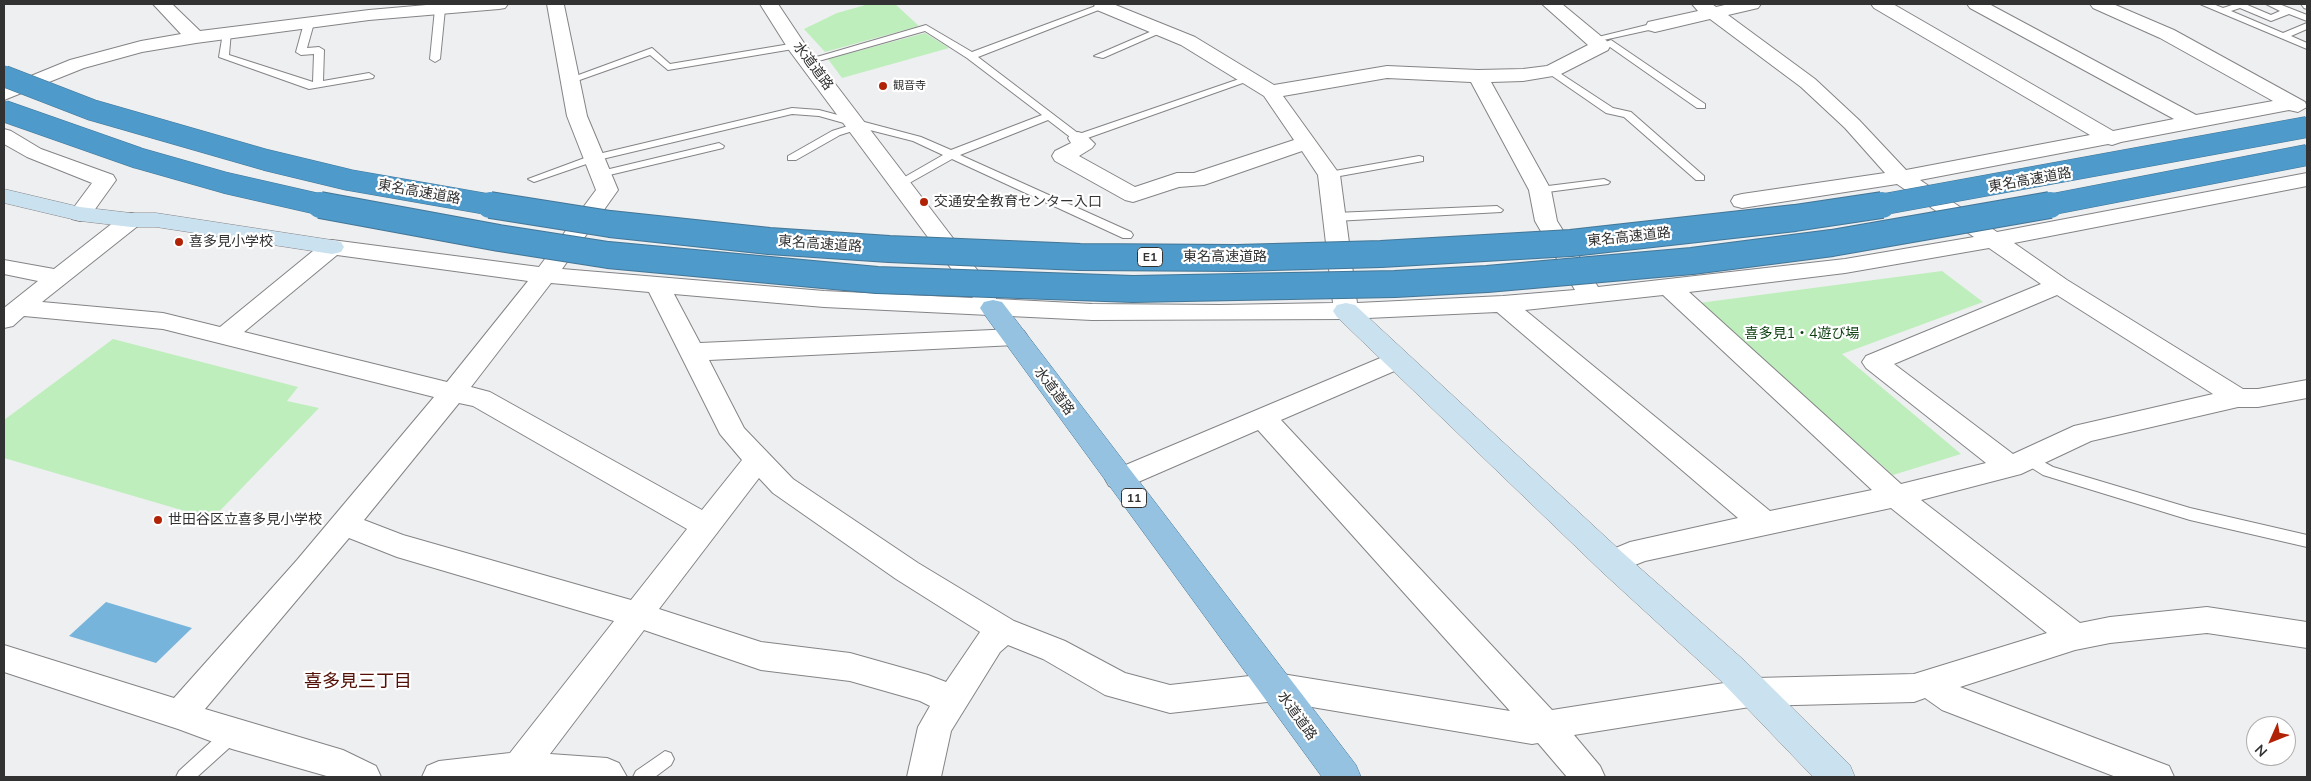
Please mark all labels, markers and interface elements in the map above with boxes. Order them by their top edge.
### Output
street label: 水道道路 [789,39,837,93]
place label: 観音寺 [893,79,926,93]
marker: 観音寺 [877,80,889,92]
street label: 東名高速道路 [1987,164,2073,196]
street label: 東名高速道路 [376,176,462,208]
place label: 交通安全教育センター入口 [934,194,1102,210]
marker: 交通安全教育センター入口 [918,196,930,208]
street label: 東名高速道路 [1586,224,1672,250]
street label: 東名高速道路 [778,233,862,255]
place label: 喜多見小学校 [189,234,273,250]
marker: 喜多見小学校 [173,236,185,248]
road number: E1 [1138,248,1162,266]
street label: 東名高速道路 [1183,249,1267,265]
park label: 喜多見1・4遊び場 [1745,326,1859,342]
street label: 水道道路 [1030,364,1078,418]
road number: 11 [1122,488,1146,508]
place label: 世田谷区立喜多見小学校 [168,512,322,528]
marker: 世田谷区立喜多見小学校 [152,514,164,526]
district label: 喜多見三丁目 [304,671,412,693]
street label: 水道道路 [1274,688,1320,744]
north arrow [2246,716,2296,766]
text: N [2251,741,2271,761]

